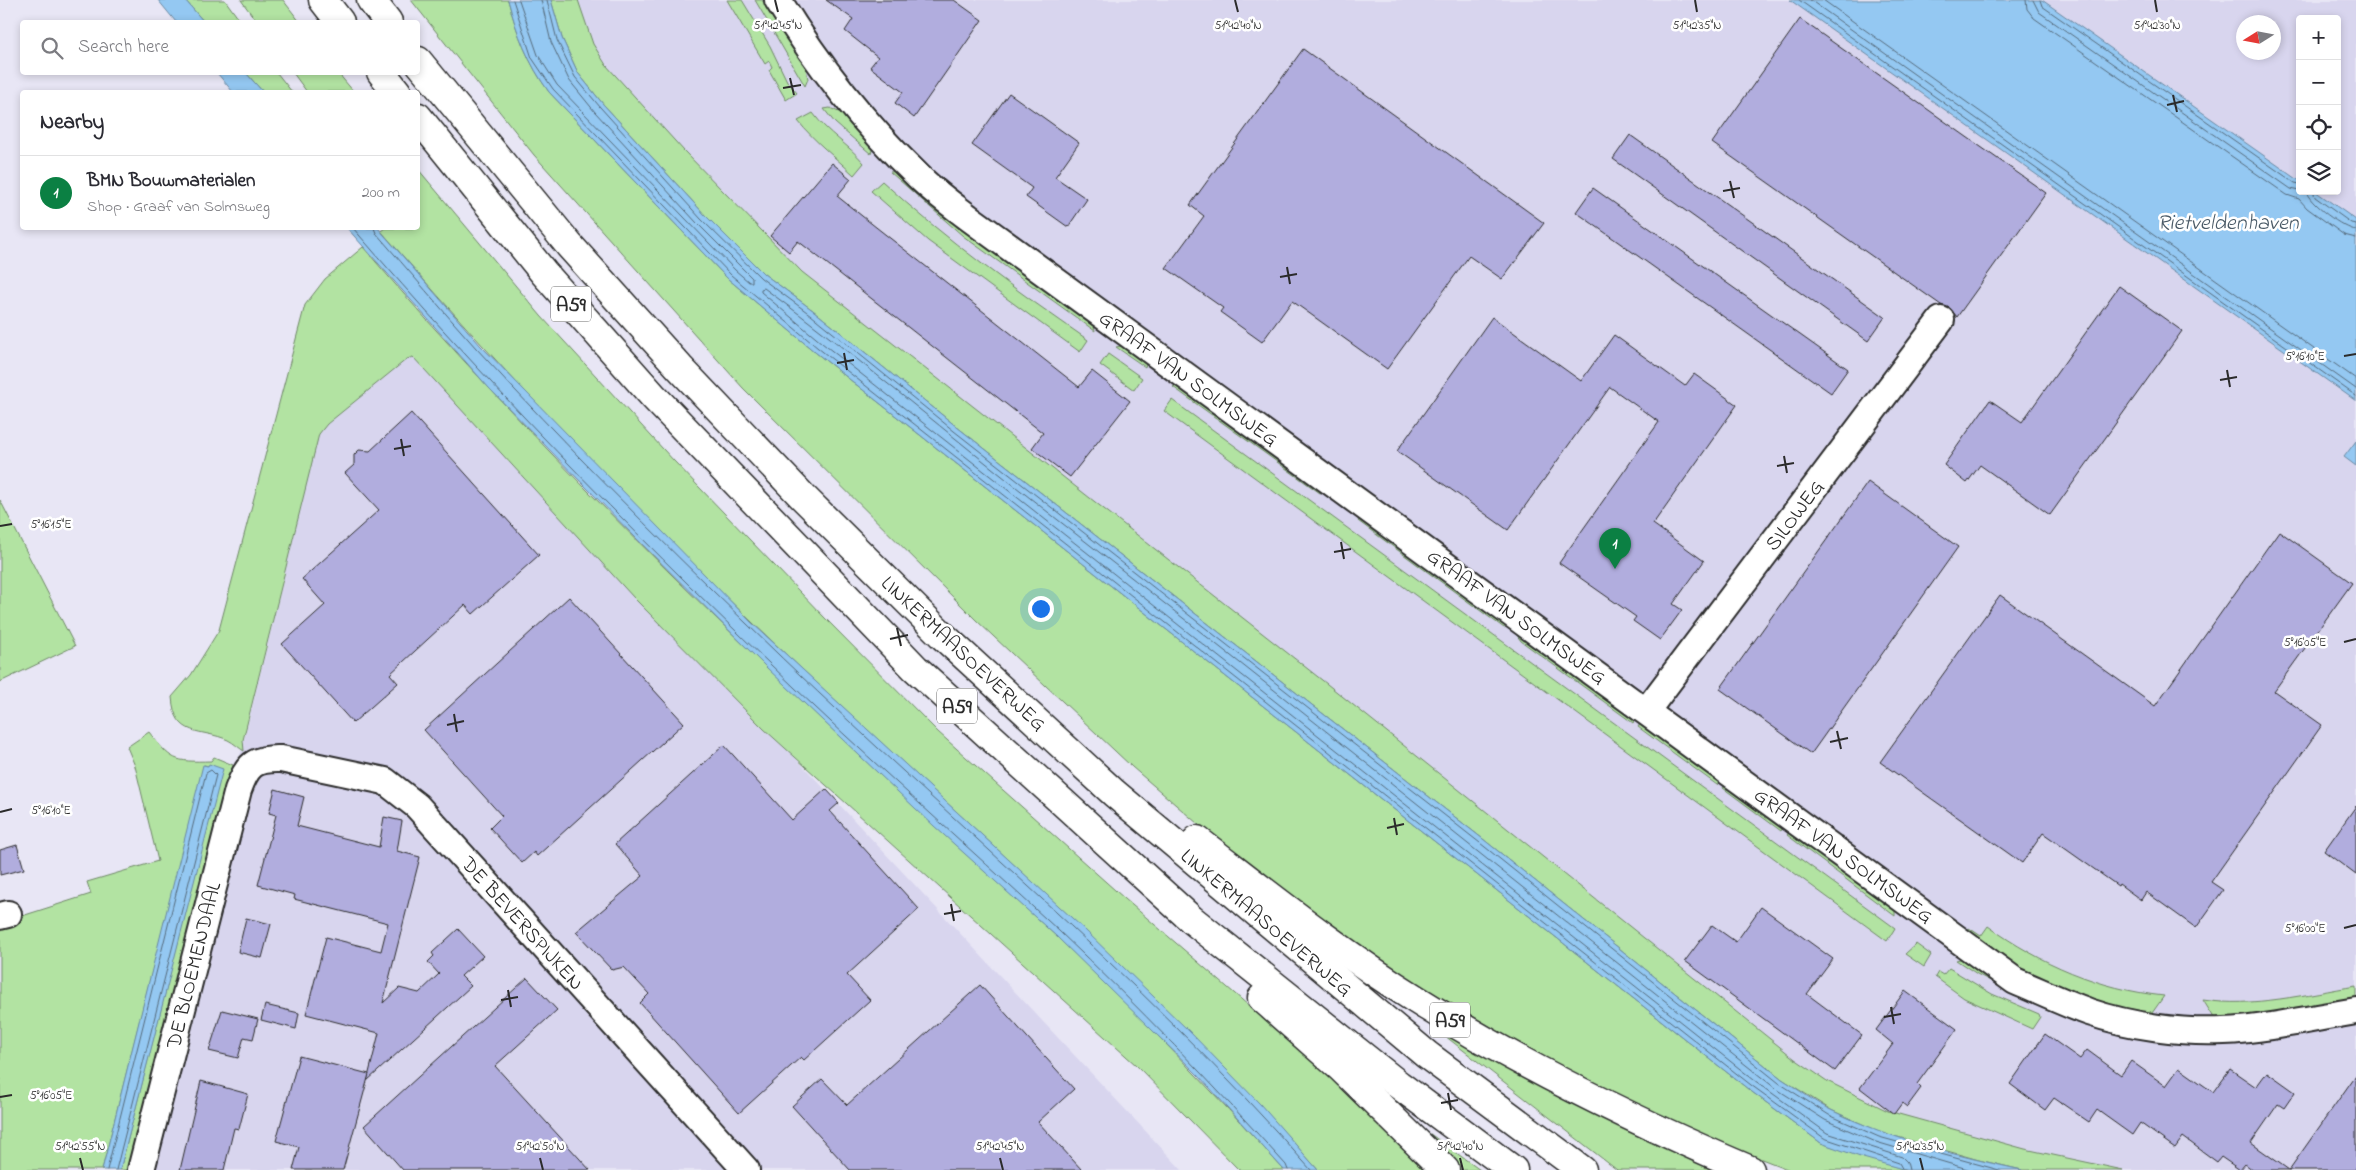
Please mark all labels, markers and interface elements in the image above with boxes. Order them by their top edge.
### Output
north arrow [2236,15,2281,60]
map controls [2296,15,2341,195]
button: + [2296,15,2341,60]
text: 51°42'45"N [754,17,802,35]
text: 51°42'40"N [1214,17,1262,35]
text: 51°42'35"N [1673,17,1721,35]
text: 51°42'30"N [2133,17,2181,35]
search box [20,20,420,75]
icon: search [38,34,66,62]
text: Search here [78,34,169,61]
button: − [2296,60,2341,105]
button: locate [2296,105,2341,150]
text: Nearby [40,108,104,138]
button: layers [2296,150,2341,195]
text: BMN Bouwmaterialen [87,168,255,195]
text: 1 [53,181,59,205]
text: 200 m [362,181,400,205]
text: Shop · Graaf van Solmsweg [87,195,270,219]
water label: Rietveldenhaven [2157,208,2300,240]
road number: A59 [551,286,591,322]
street label: GRAAF VAN SOLMSWEG [1092,304,1284,455]
text: 5°16'10"E [2285,348,2325,366]
street label: SILOWEG [1759,474,1832,558]
text: 5°16'15"E [30,516,72,534]
pin: 1 [1599,528,1631,569]
street label: GRAAF VAN SOLMSWEG [1420,542,1612,693]
street label: LINKERMAASOEVERWEG [873,570,1052,739]
your location [1028,596,1054,622]
text: 5°16'05"E [2284,634,2326,652]
road number: A59 [937,688,977,724]
street label: GRAAF VAN SOLMSWEG [1747,781,1939,932]
text: 5°16'10"E [31,802,71,820]
street label: LINKERMAASOEVERWEG [1173,842,1358,1005]
street label: DE BEVERSPIJKEN [452,850,590,998]
street label: DE BLOEMENDAAL [160,879,230,1053]
text: 5°16'00"E [2285,920,2325,938]
road number: A59 [1430,1002,1470,1038]
text: 5°16'05"E [30,1087,72,1105]
text: 51°42'55"N [55,1138,105,1156]
text: 51°42'50"N [515,1138,565,1156]
text: 51°42'45"N [976,1138,1024,1156]
text: 51°42'40"N [1436,1138,1484,1156]
text: 51°42'35"N [1896,1138,1944,1156]

